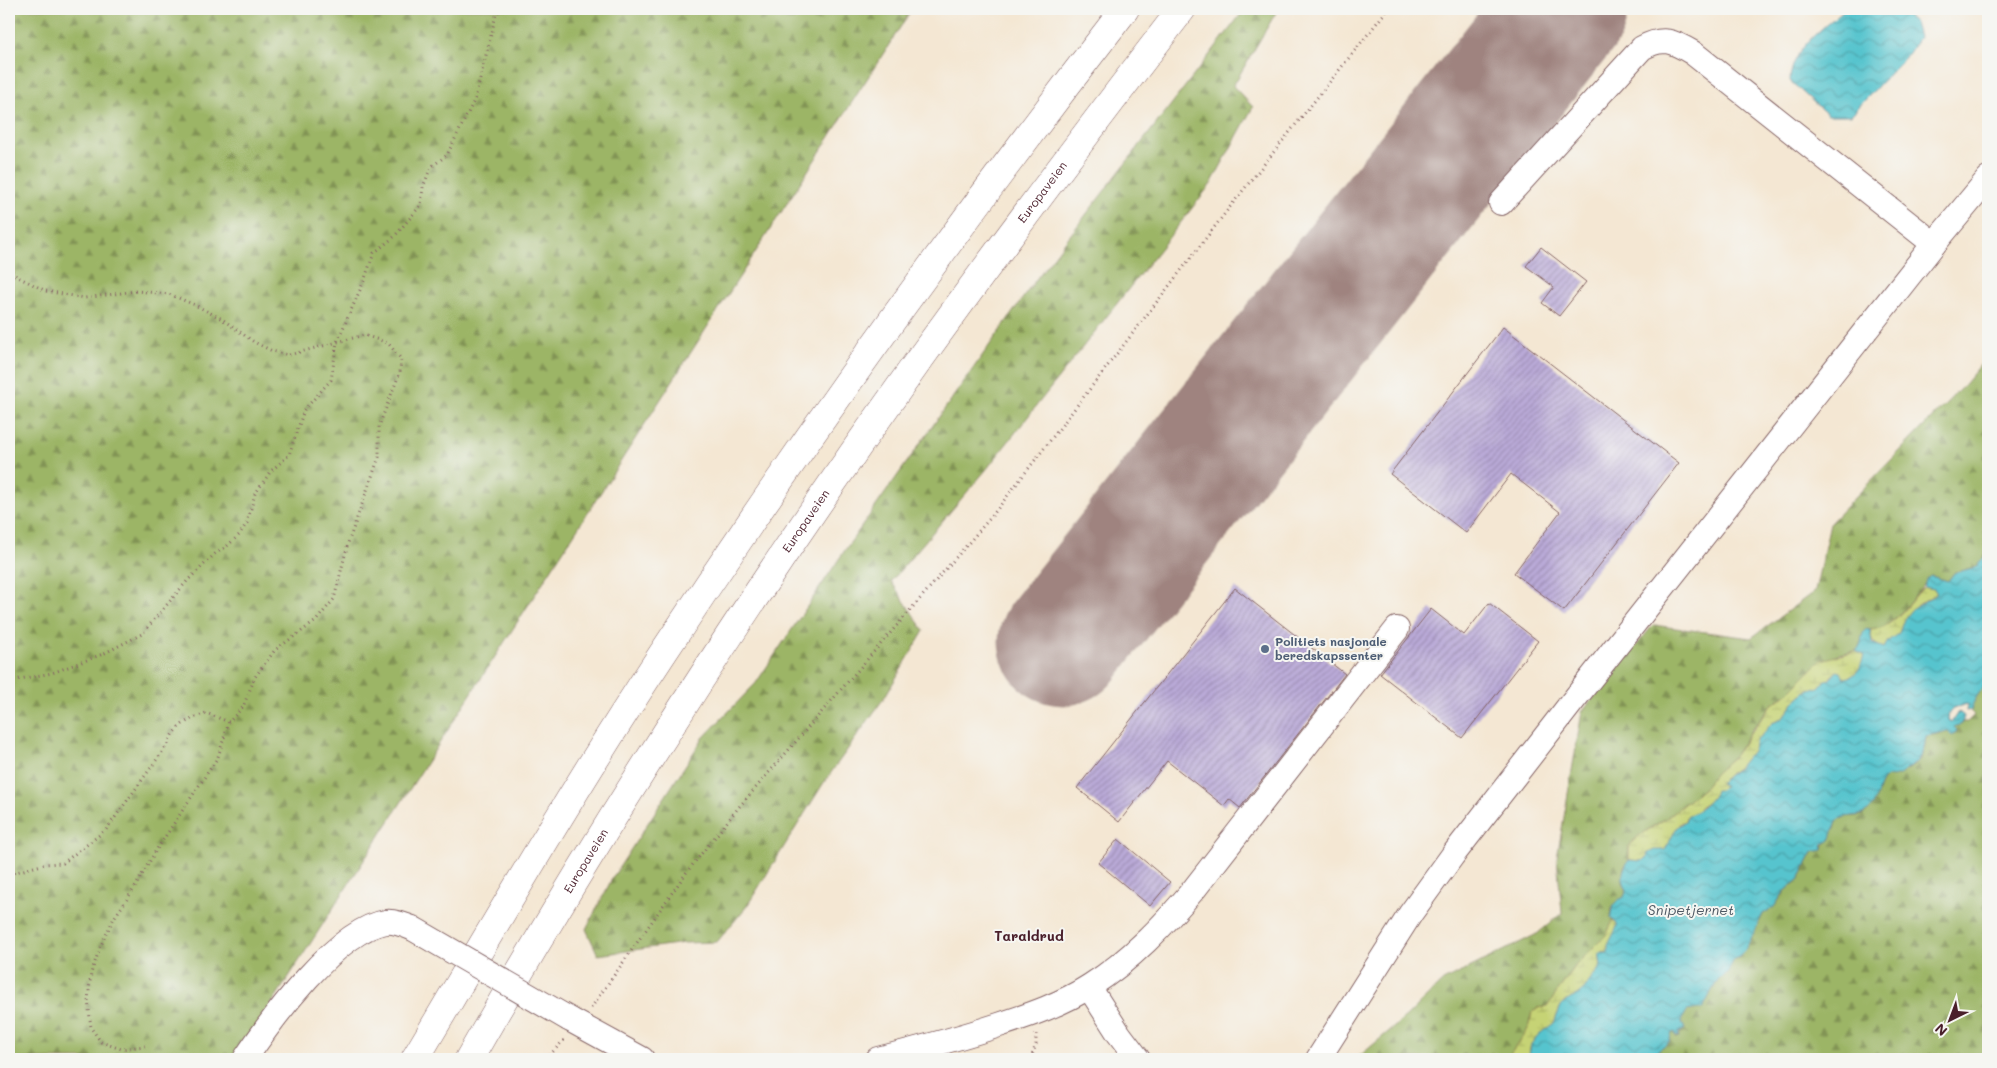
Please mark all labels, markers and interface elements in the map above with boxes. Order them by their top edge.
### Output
street label: Europaveien [1013,158,1070,226]
street label: Europaveien [778,486,833,555]
place label: Politiets nasjonale beredskapssenter [1275,633,1387,663]
marker: Politiets nasjonale beredskapssenter [1259,643,1271,655]
street label: Europaveien [559,825,611,896]
water label: Snipetjernet [1648,900,1734,919]
district label: Taraldrud [994,926,1064,945]
north arrow [1924,996,1974,1046]
text: N [1931,1019,1951,1041]

